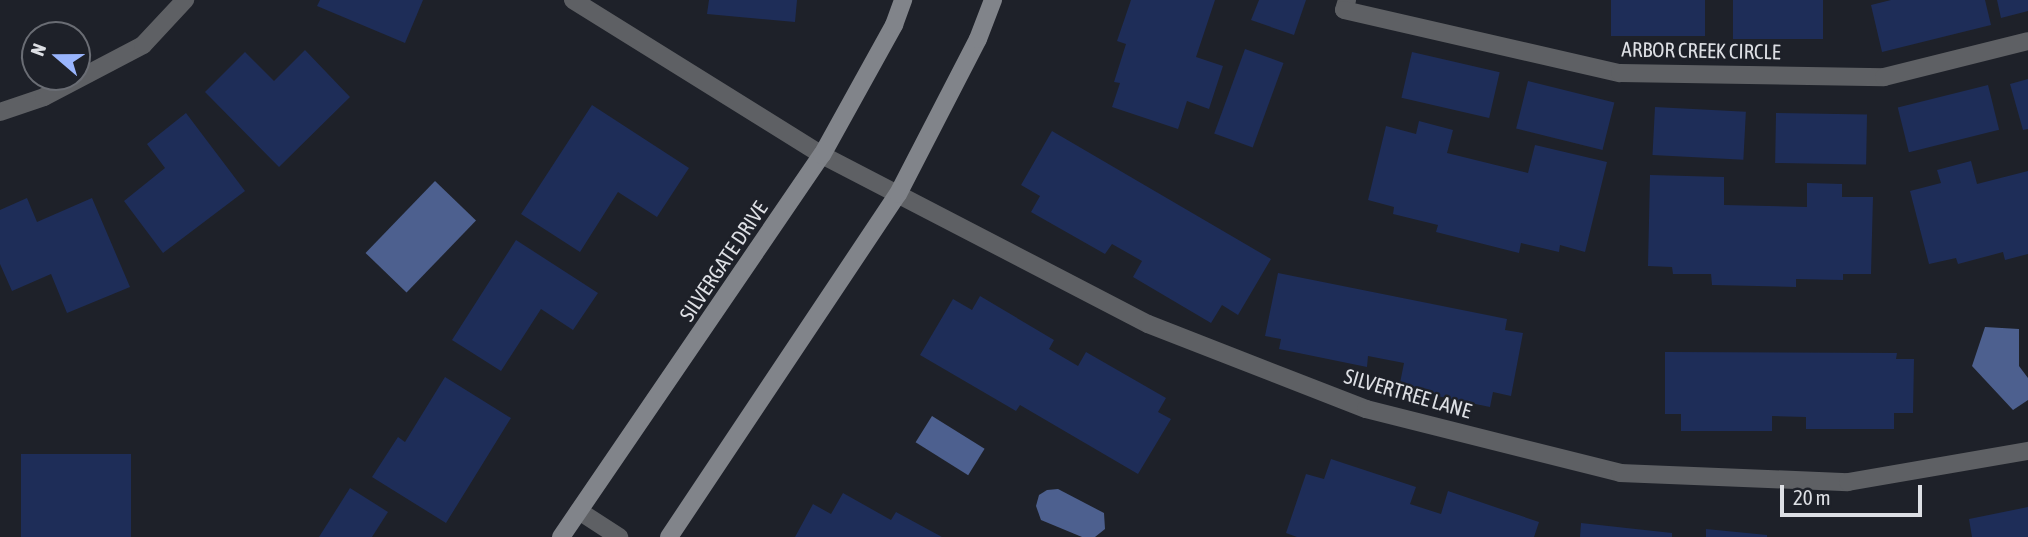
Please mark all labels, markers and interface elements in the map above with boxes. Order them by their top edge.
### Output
north arrow [21,21,91,91]
street label: ARBOR CREEK CIRCLE [1621,36,1781,64]
text: N [26,40,50,59]
street label: SILVERGATE DRIVE [674,196,772,326]
street label: SILVERTREE LANE [1342,363,1474,423]
scale bar [1783,470,1925,514]
text: 20 m [1793,485,1831,509]

